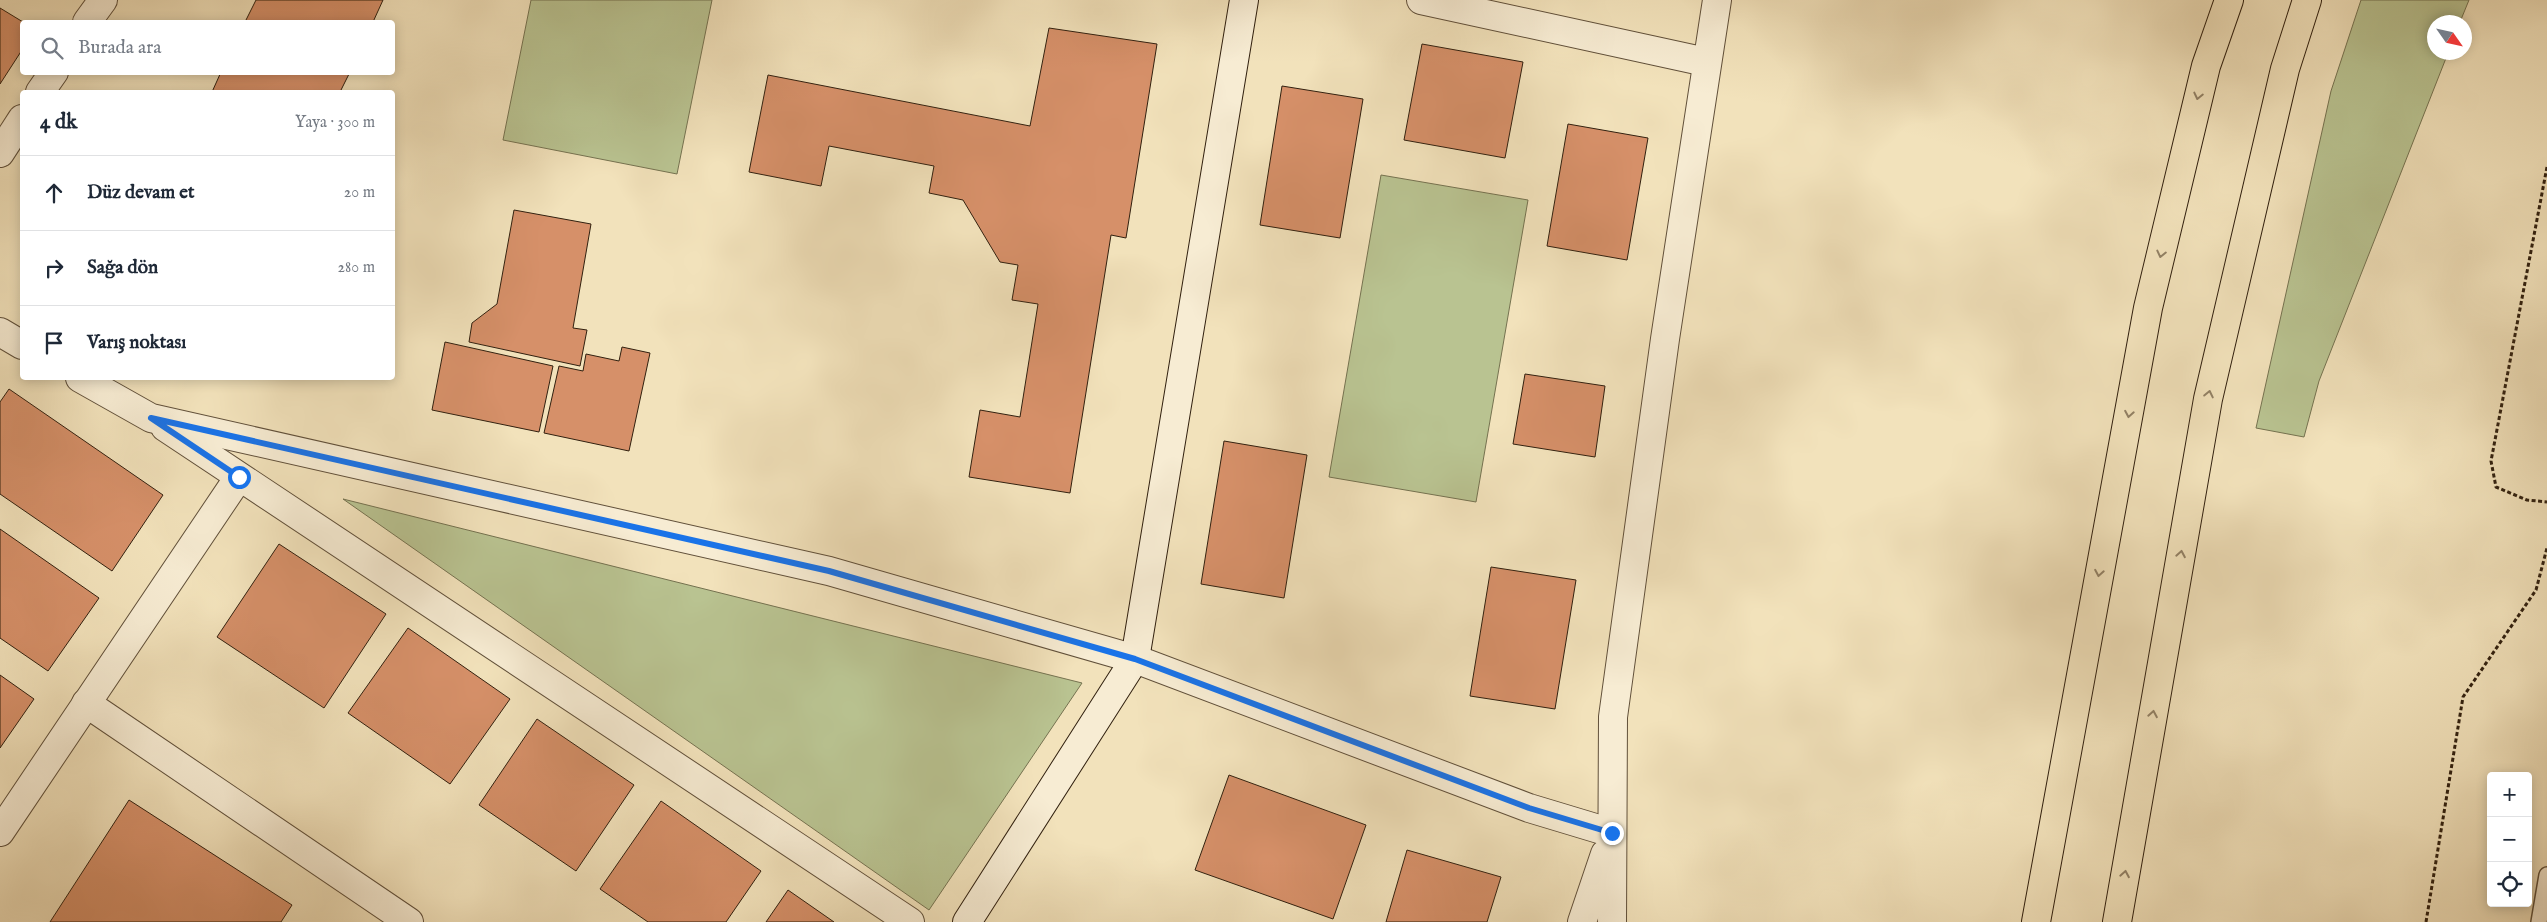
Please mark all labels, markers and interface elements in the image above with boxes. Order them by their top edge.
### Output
north arrow [2427,15,2472,60]
search box [20,20,395,75]
icon: search [38,34,66,62]
text: Burada ara [78,36,162,60]
one-way arrow [2193,92,2204,101]
text: 4 dk [40,109,77,136]
text: Yaya · 300 m [295,113,375,133]
icon: ahead [40,179,68,207]
text: Düz devam et [87,181,195,205]
text: 20 m [344,183,375,203]
one-way arrow [2156,250,2167,259]
icon: right [40,254,68,282]
text: Sağa dön [87,256,158,280]
text: 280 m [338,258,375,278]
icon: arrive [40,329,68,357]
text: Varış noktası [87,331,186,355]
one-way arrow [2203,389,2214,398]
one-way arrow [2124,409,2134,418]
route start [228,466,251,489]
one-way arrow [2176,549,2186,558]
one-way arrow [2095,569,2105,578]
one-way arrow [2148,710,2158,718]
map controls [2487,772,2532,907]
button: + [2487,772,2532,817]
button: − [2487,817,2532,862]
route end [1601,822,1624,845]
button: locate [2487,862,2532,907]
one-way arrow [2120,870,2130,878]

